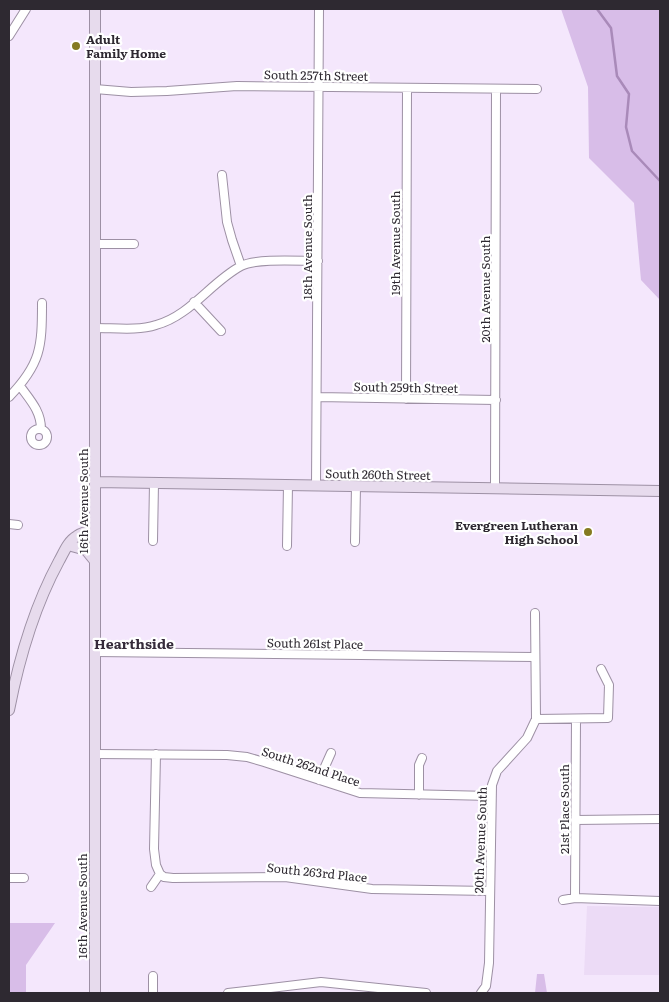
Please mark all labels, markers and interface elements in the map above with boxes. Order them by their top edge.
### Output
place label: Adult Family Home [86,30,166,62]
marker: Adult Family Home [70,40,82,52]
street label: South 257th Street [264,65,368,85]
street label: 19th Avenue South [386,190,404,296]
street label: 18th Avenue South [298,194,316,300]
street label: 20th Avenue South [476,235,494,342]
street label: South 259th Street [354,377,459,397]
street label: 16th Avenue South [74,448,92,554]
street label: South 260th Street [325,464,431,484]
place label: Evergreen Lutheran High School [455,516,579,548]
marker: Evergreen Lutheran High School [582,526,594,538]
district label: Hearthside [94,633,174,653]
street label: South 261st Place [267,633,363,653]
street label: South 262nd Place [259,742,363,790]
street label: 21st Place South [555,764,573,854]
street label: 20th Avenue South [469,786,491,894]
street label: 16th Avenue South [73,853,91,959]
street label: South 263rd Place [266,858,368,886]

